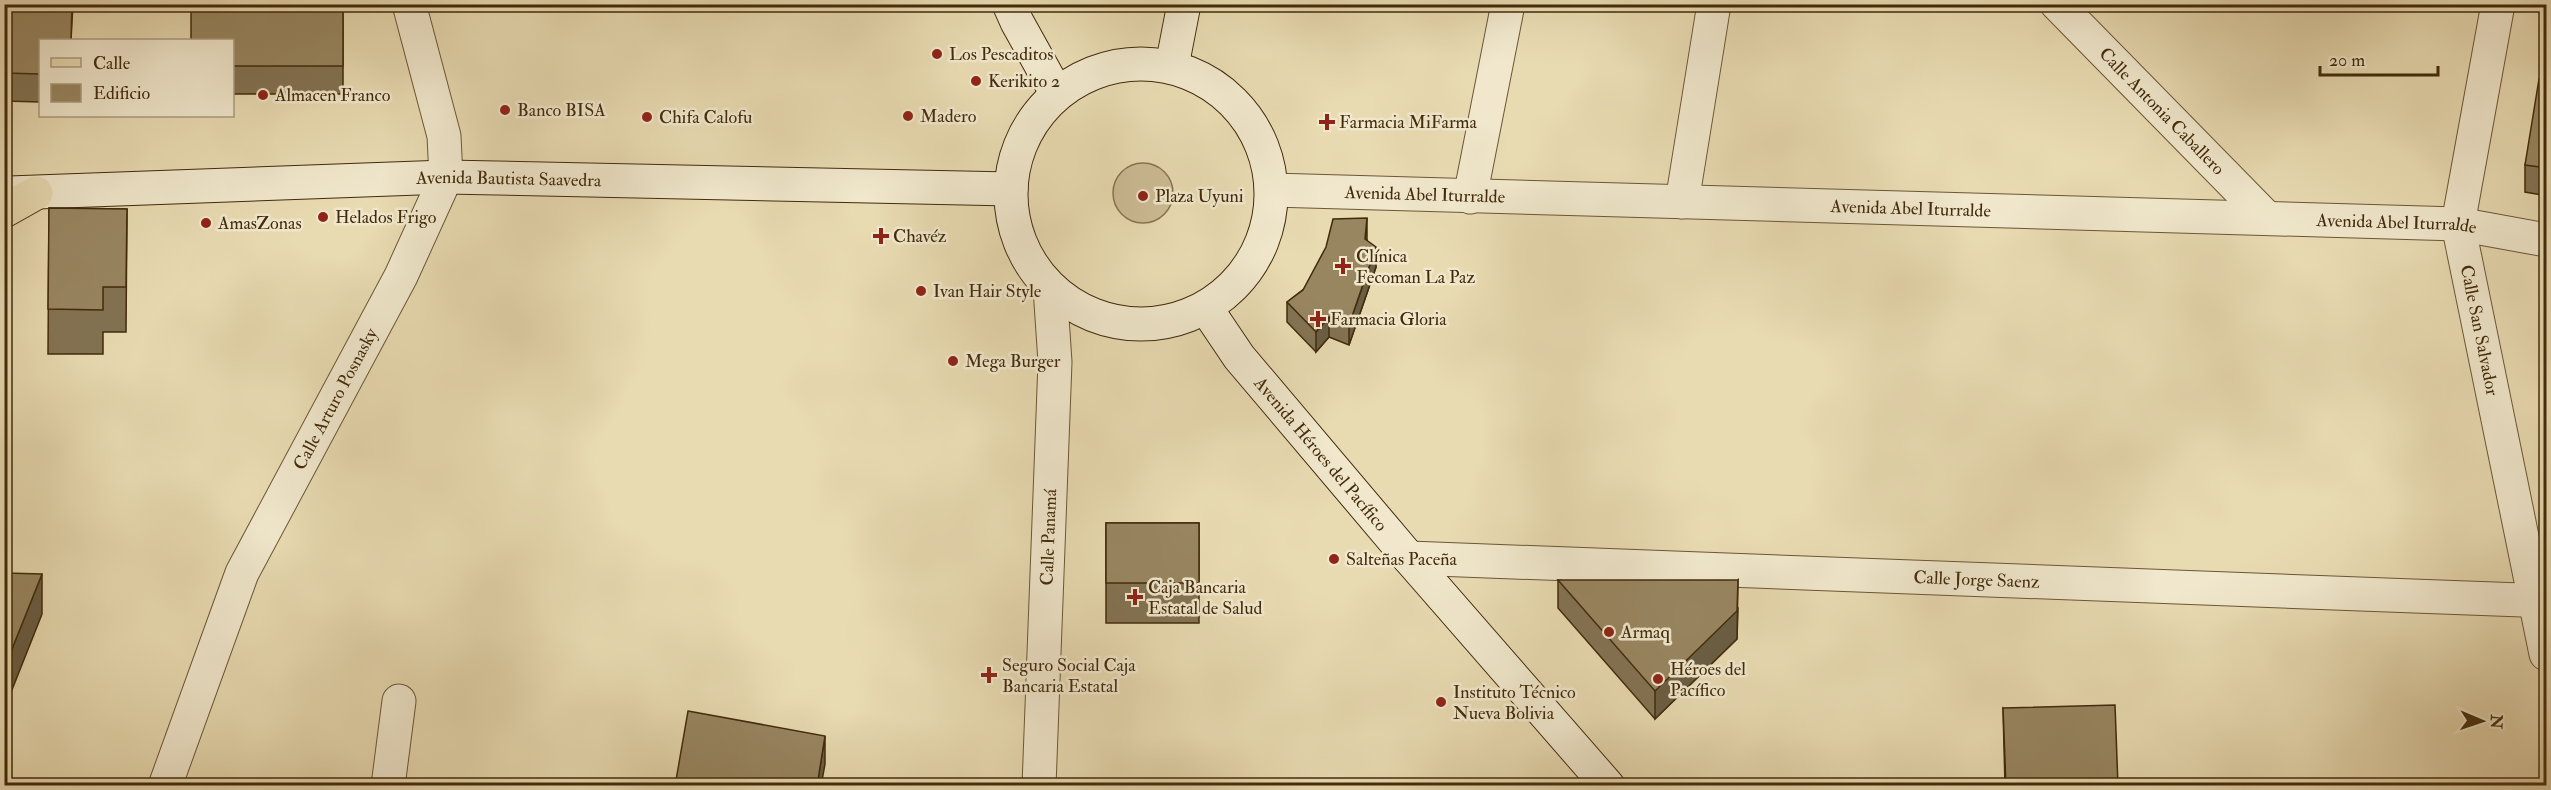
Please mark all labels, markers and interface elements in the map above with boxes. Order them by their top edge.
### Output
legend [39,39,234,117]
scale bar [2320,39,2438,77]
place label: Los Pescaditos [949,43,1053,66]
street label: Calle Antonia Caballero [2094,43,2230,180]
marker: Los Pescaditos [930,47,944,61]
text: 20 m [2329,49,2365,72]
text: Calle [93,52,131,75]
place label: Kerikito 2 [988,70,1060,93]
marker: Kerikito 2 [969,74,983,88]
text: Edificio [93,82,150,105]
place label: Almacen Franco [274,84,391,107]
marker: Almacen Franco [256,88,270,102]
place label: Banco BISA [517,99,606,122]
marker: Banco BISA [498,103,512,117]
place label: Madero [920,105,977,128]
place label: Chifa Calofu [659,106,752,129]
marker: Madero [901,109,915,123]
marker: Chifa Calofu [640,110,654,124]
place label: Farmacia MiFarma [1339,111,1478,134]
marker: Farmacia MiFarma [1320,115,1334,129]
street label: Avenida Bautista Saavedra [415,166,602,192]
street label: Avenida Abel Iturralde [1343,181,1506,209]
place label: Plaza Uyuni [1155,185,1244,208]
marker: Plaza Uyuni [1136,189,1150,203]
street label: Avenida Abel Iturralde [1829,195,1992,223]
place label: Helados Frigo [335,206,437,229]
street label: Avenida Abel Iturralde [2315,209,2479,239]
marker: Helados Frigo [316,210,330,224]
place label: AmasZonas [217,212,302,235]
marker: AmasZonas [199,216,213,230]
place label: Chavéz [893,225,947,248]
marker: Chavéz [874,229,888,243]
place label: Clínica Fecoman La Paz [1356,245,1475,289]
marker: Clínica Fecoman La Paz [1334,257,1352,275]
street label: Calle San Salvador [2455,263,2504,398]
place label: Ivan Hair Style [933,280,1042,303]
marker: Ivan Hair Style [914,284,928,298]
place label: Farmacia Gloria [1330,308,1447,331]
marker: Farmacia Gloria [1311,312,1325,326]
street label: Calle Arturo Posnasky [288,323,384,474]
place label: Mega Burger [965,350,1061,373]
marker: Mega Burger [946,354,960,368]
street label: Avenida Héroes del Pacífico [1248,371,1393,536]
street label: Calle Panamá [1036,488,1062,586]
place label: Salteñas Paceña [1346,548,1457,571]
marker: Salteñas Paceña [1327,552,1341,566]
street label: Calle Jorge Saenz [1913,566,2040,594]
place label: Caja Bancaria Estatal de Salud [1148,576,1262,620]
marker: Caja Bancaria Estatal de Salud [1126,588,1144,606]
place label: Armaq [1620,621,1671,644]
marker: Armaq [1602,625,1616,639]
place label: Seguro Social Caja Bancaria Estatal [1002,654,1136,698]
place label: Héroes del Pacífico [1670,658,1746,702]
marker: Seguro Social Caja Bancaria Estatal [980,666,998,684]
marker: Héroes del Pacífico [1651,672,1665,686]
place label: Instituto Técnico Nueva Bolivia [1453,681,1576,725]
north arrow [2452,691,2512,751]
marker: Instituto Técnico Nueva Bolivia [1434,695,1448,709]
text: N [2486,713,2506,730]

